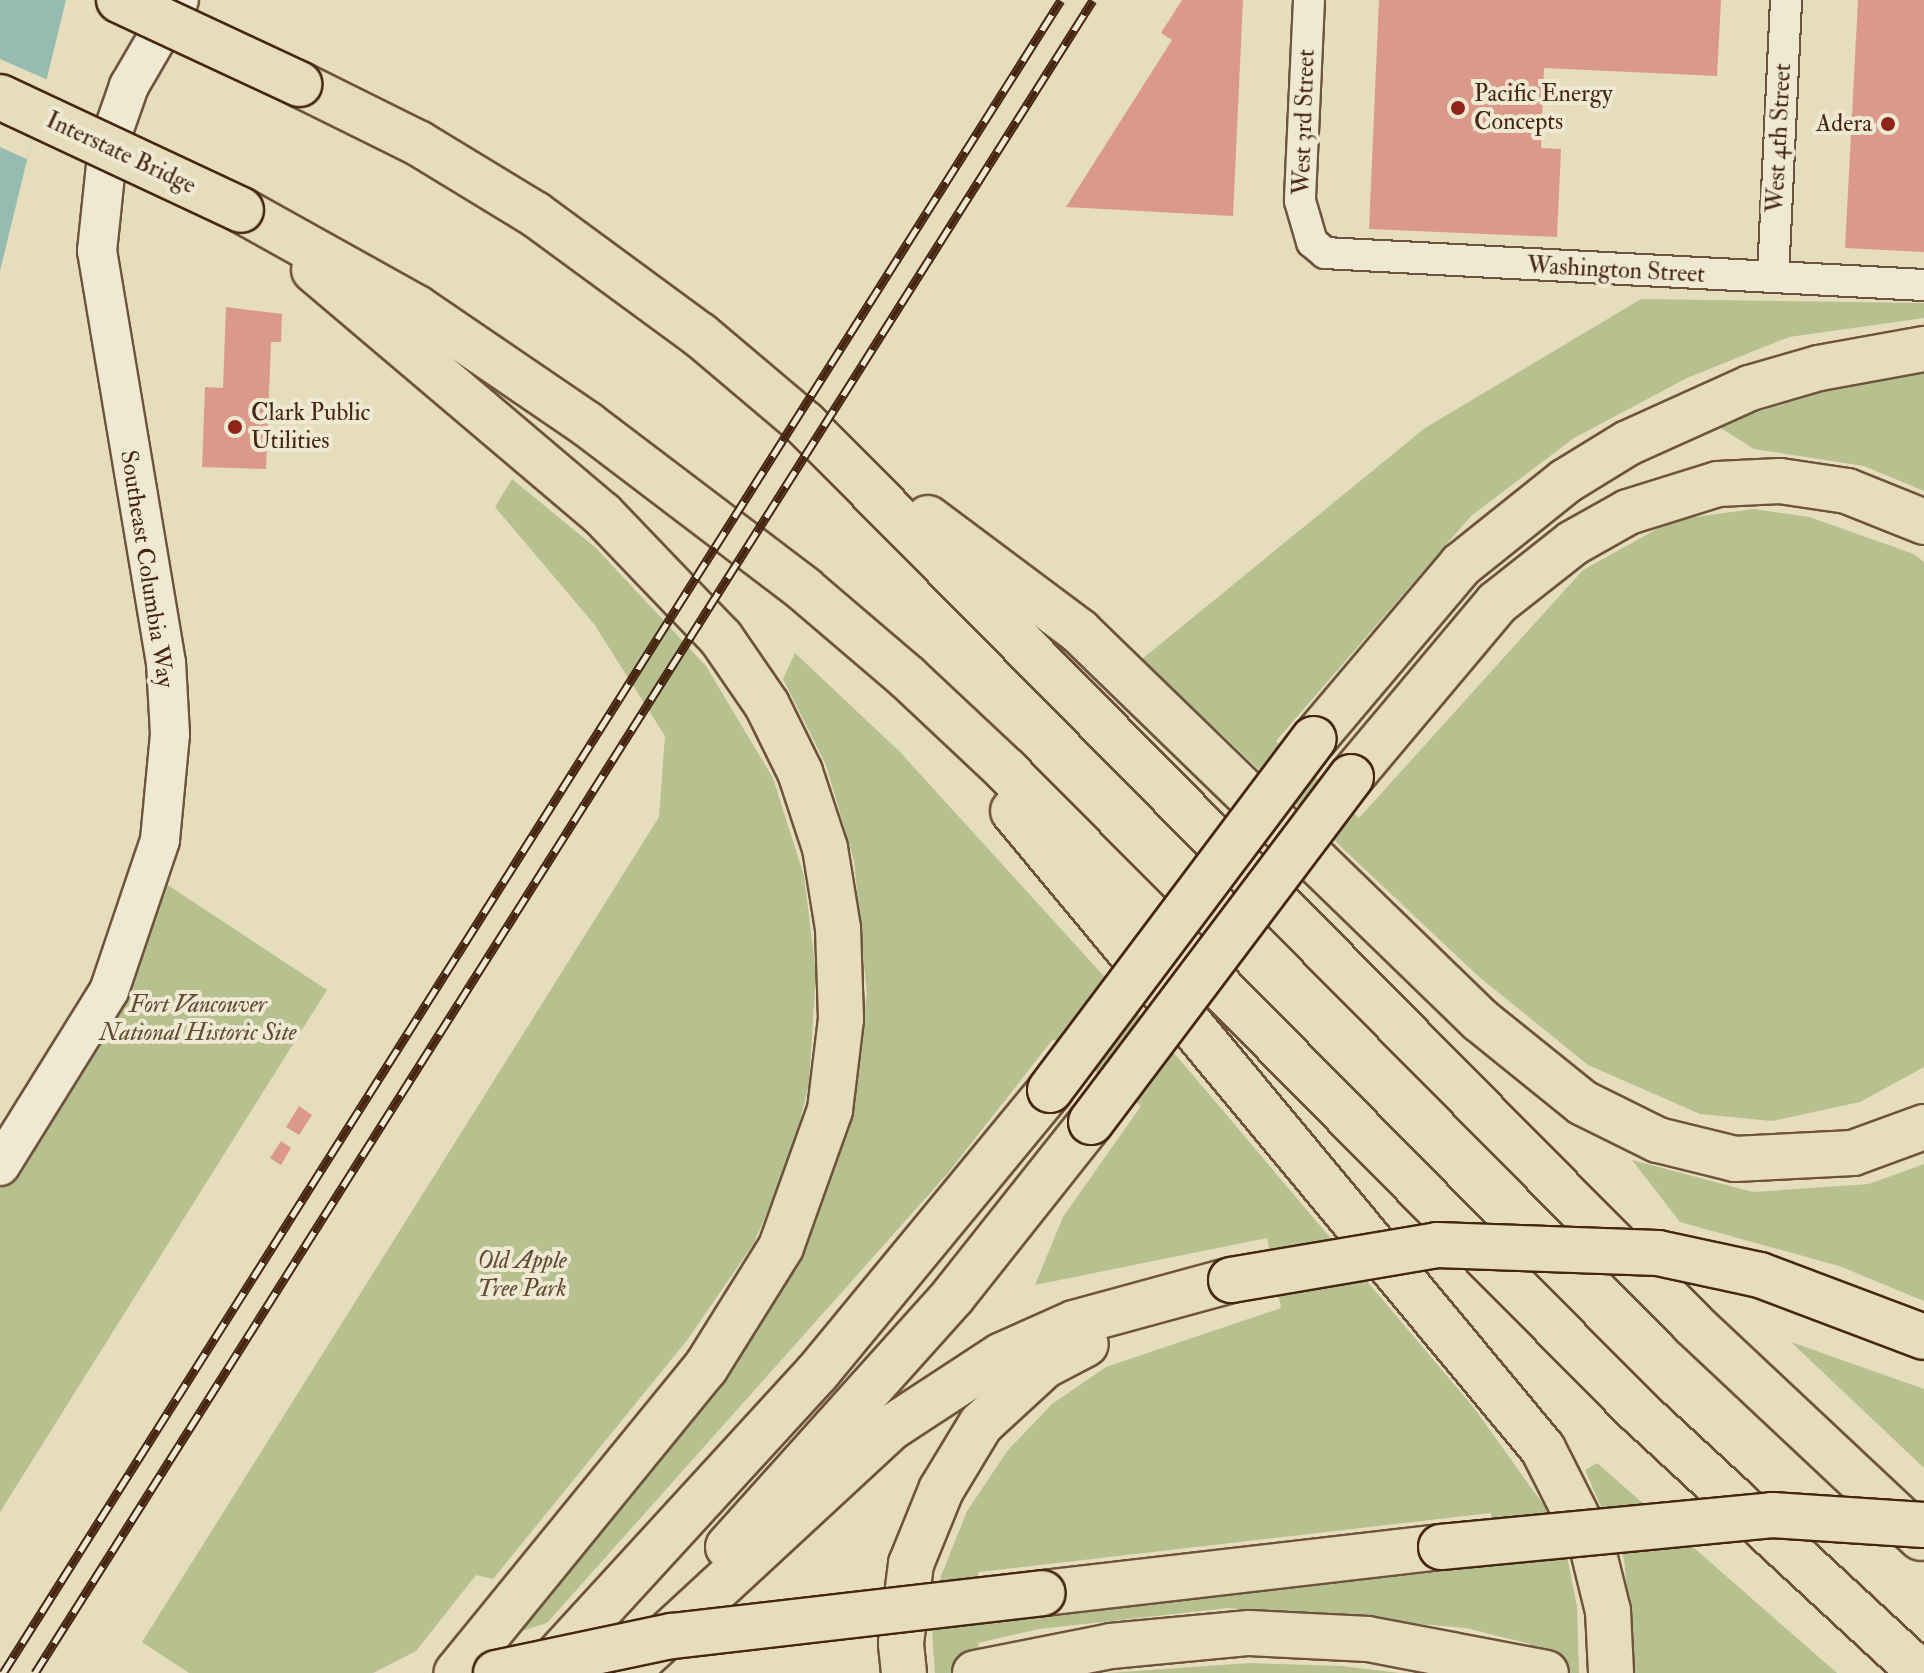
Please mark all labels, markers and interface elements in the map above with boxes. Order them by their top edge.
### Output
street label: West 3rd Street [1287,49,1321,195]
street label: West 4th Street [1761,63,1797,213]
place label: Pacific Energy Concepts [1474,80,1612,136]
marker: Pacific Energy Concepts [1449,99,1467,117]
street label: Interstate Bridge [42,106,200,200]
place label: Adera [1816,110,1872,138]
marker: Adera [1879,115,1897,133]
street label: Washington Street [1526,251,1706,289]
place label: Clark Public Utilities [251,399,370,455]
marker: Clark Public Utilities [226,418,244,436]
street label: Southeast Columbia Way [114,448,180,690]
park label: Fort Vancouver National Historic Site [99,991,297,1047]
park label: Old Apple Tree Park [477,1247,567,1303]

